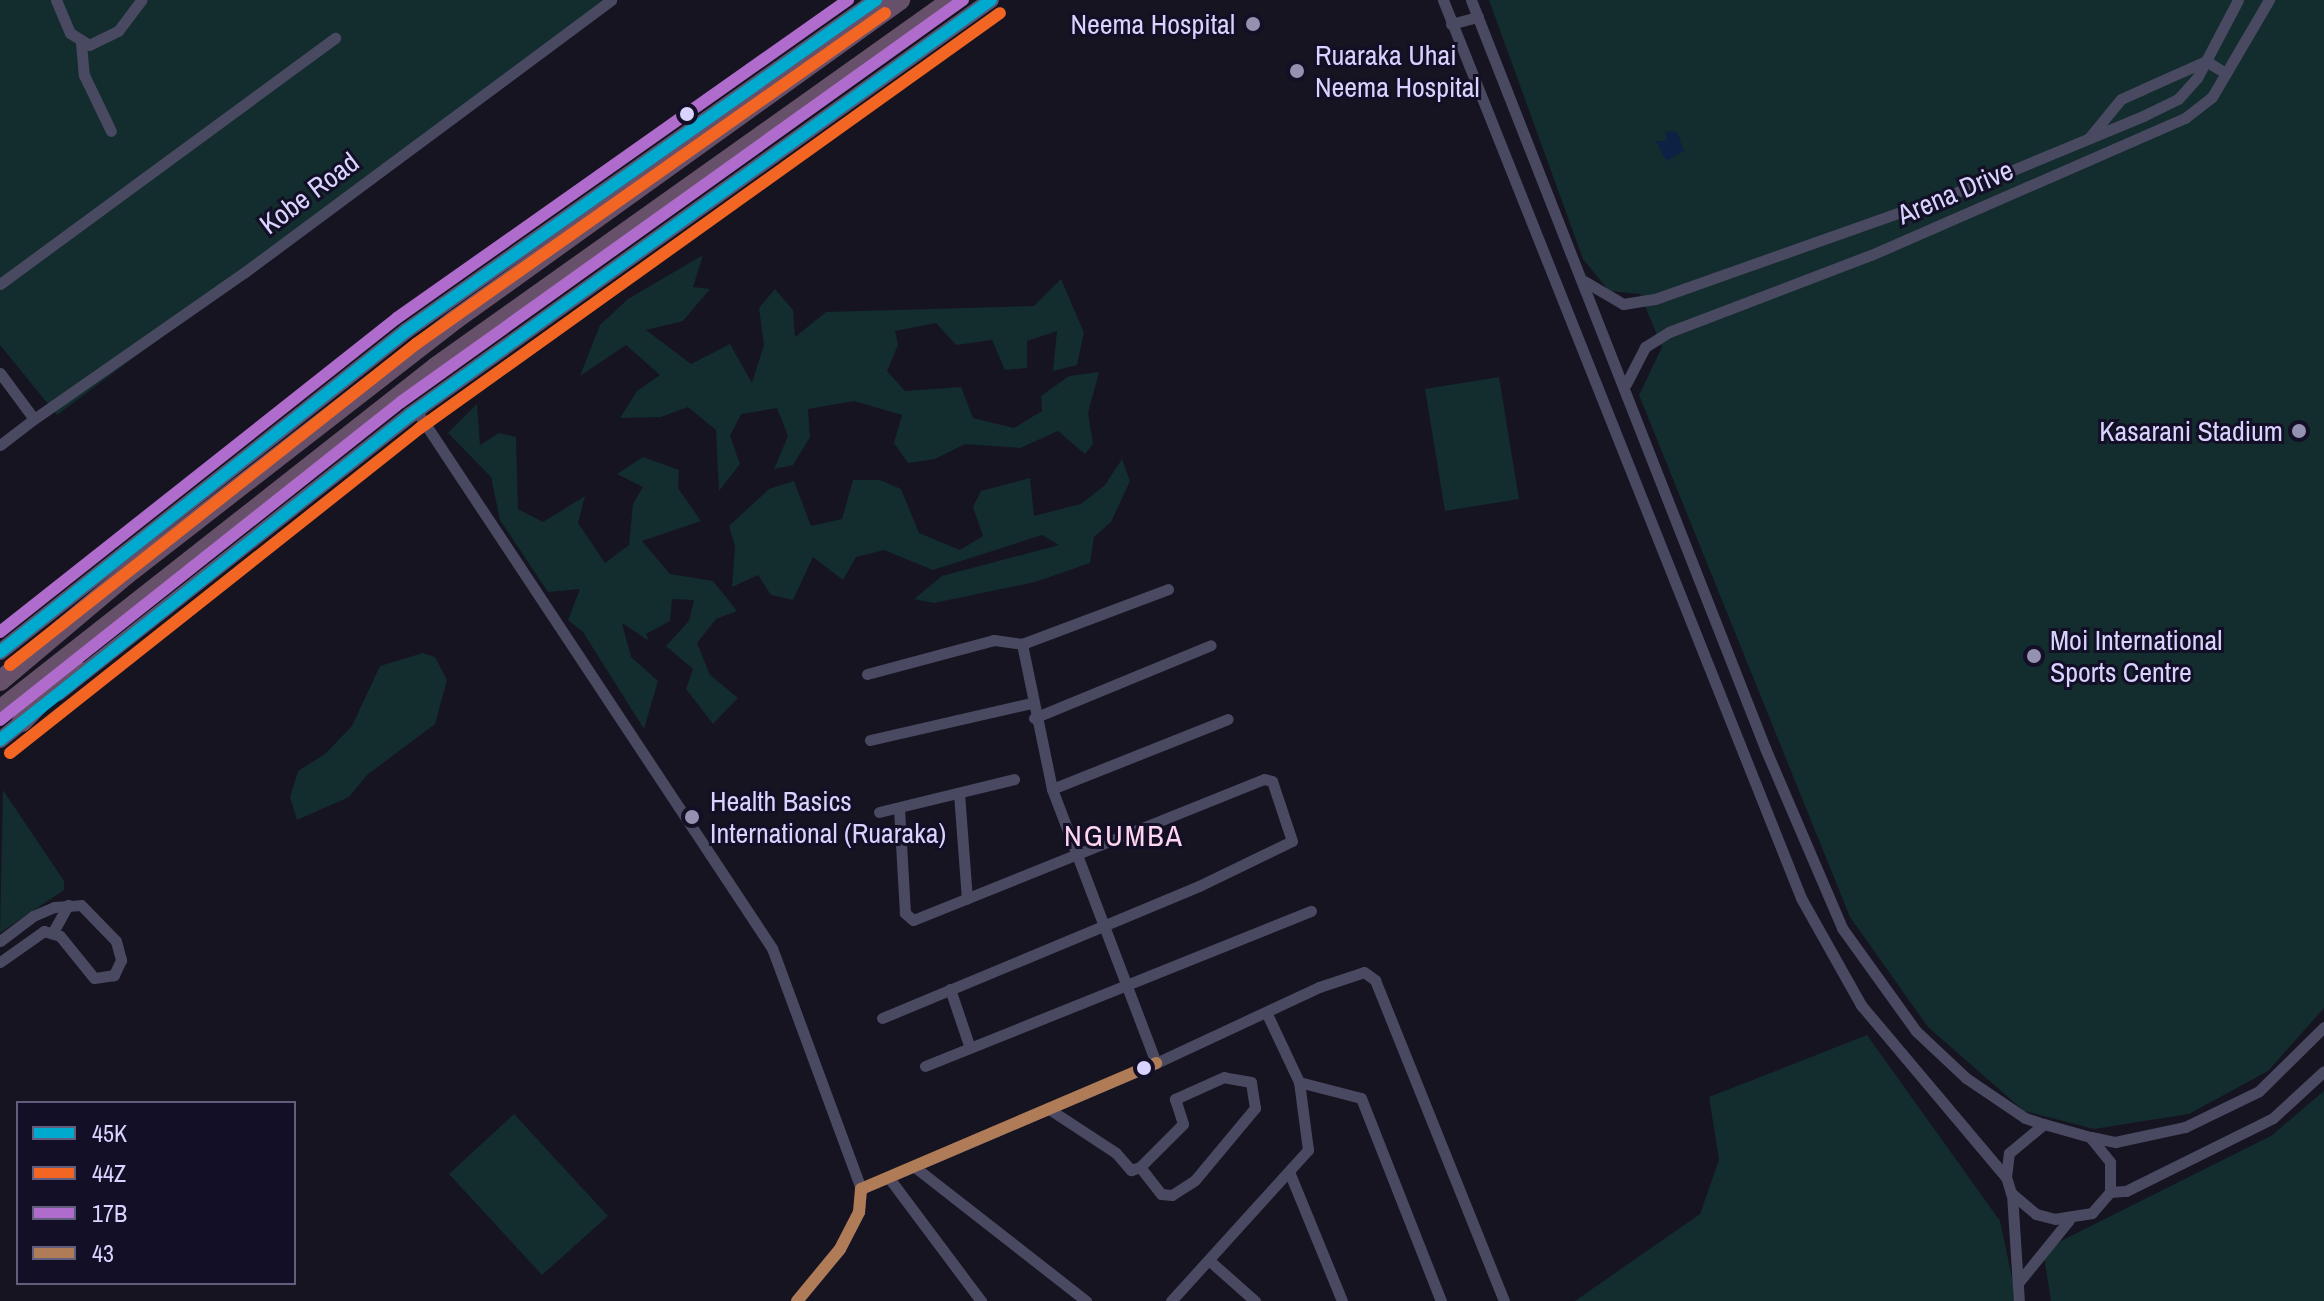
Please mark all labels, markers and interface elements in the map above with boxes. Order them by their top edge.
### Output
place label: Neema Hospital [1070,7,1235,41]
marker: Neema Hospital [1242,13,1264,35]
place label: Ruaraka Uhai Neema Hospital [1315,38,1480,104]
marker: Ruaraka Uhai Neema Hospital [1286,60,1308,82]
unlabelled marker [679,106,695,122]
street label: Kobe Road [253,145,365,241]
street label: Arena Drive [1892,153,2018,231]
place label: Kasarani Stadium [2099,414,2283,448]
marker: Kasarani Stadium [2290,422,2308,440]
place label: Moi International Sports Centre [2050,623,2222,689]
marker: Moi International Sports Centre [2025,647,2043,665]
place label: Health Basics International (Ruaraka) [710,784,946,850]
marker: Health Basics International (Ruaraka) [681,806,703,828]
district label: NGUMBA [1064,817,1184,853]
unlabelled marker [1136,1060,1152,1076]
legend [16,1101,296,1285]
text: 45K [92,1117,127,1149]
text: 44Z [92,1157,126,1189]
text: 17B [92,1197,127,1229]
text: 43 [92,1237,114,1269]

